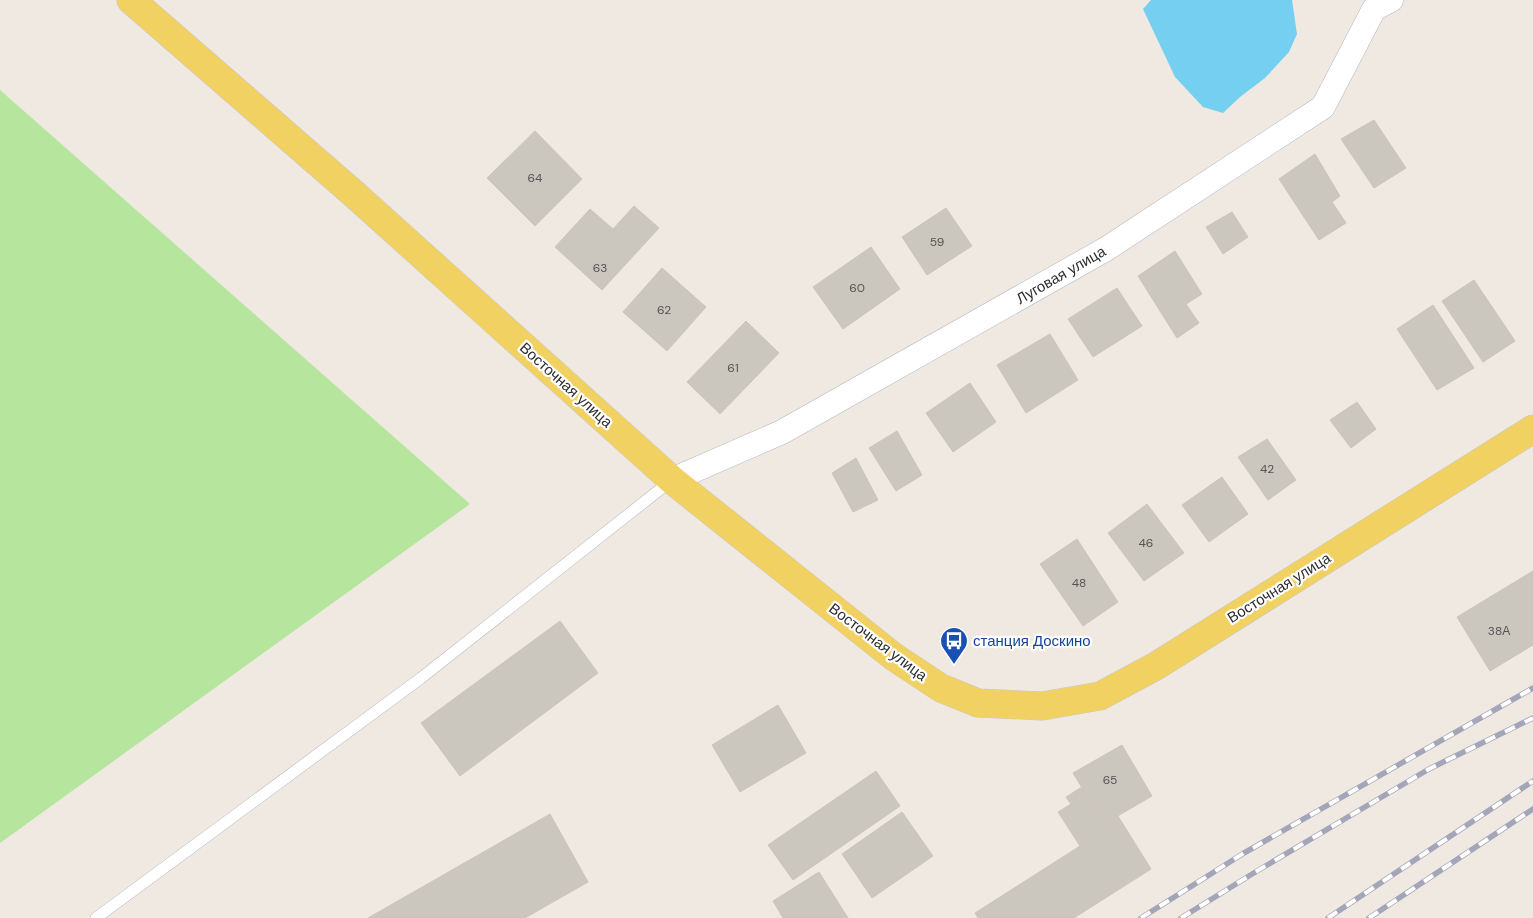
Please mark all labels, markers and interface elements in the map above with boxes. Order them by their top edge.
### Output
house number: 64 [528,170,542,186]
house number: 59 [930,234,944,250]
street label: Луговая улица [1012,241,1110,309]
house number: 63 [593,260,607,276]
house number: 60 [849,280,865,296]
house number: 62 [657,302,671,318]
street label: Восточная улица [515,338,617,432]
house number: 61 [727,360,739,376]
house number: 42 [1260,461,1274,477]
house number: 46 [1139,535,1153,551]
street label: Восточная улица [1224,548,1335,628]
house number: 48 [1072,575,1086,591]
street label: Восточная улица [825,598,932,686]
house number: 38А [1488,623,1510,639]
bus stop icon: станция Доскино [939,626,969,665]
place label: станция Доскино [973,631,1091,651]
house number: 65 [1103,772,1117,788]

